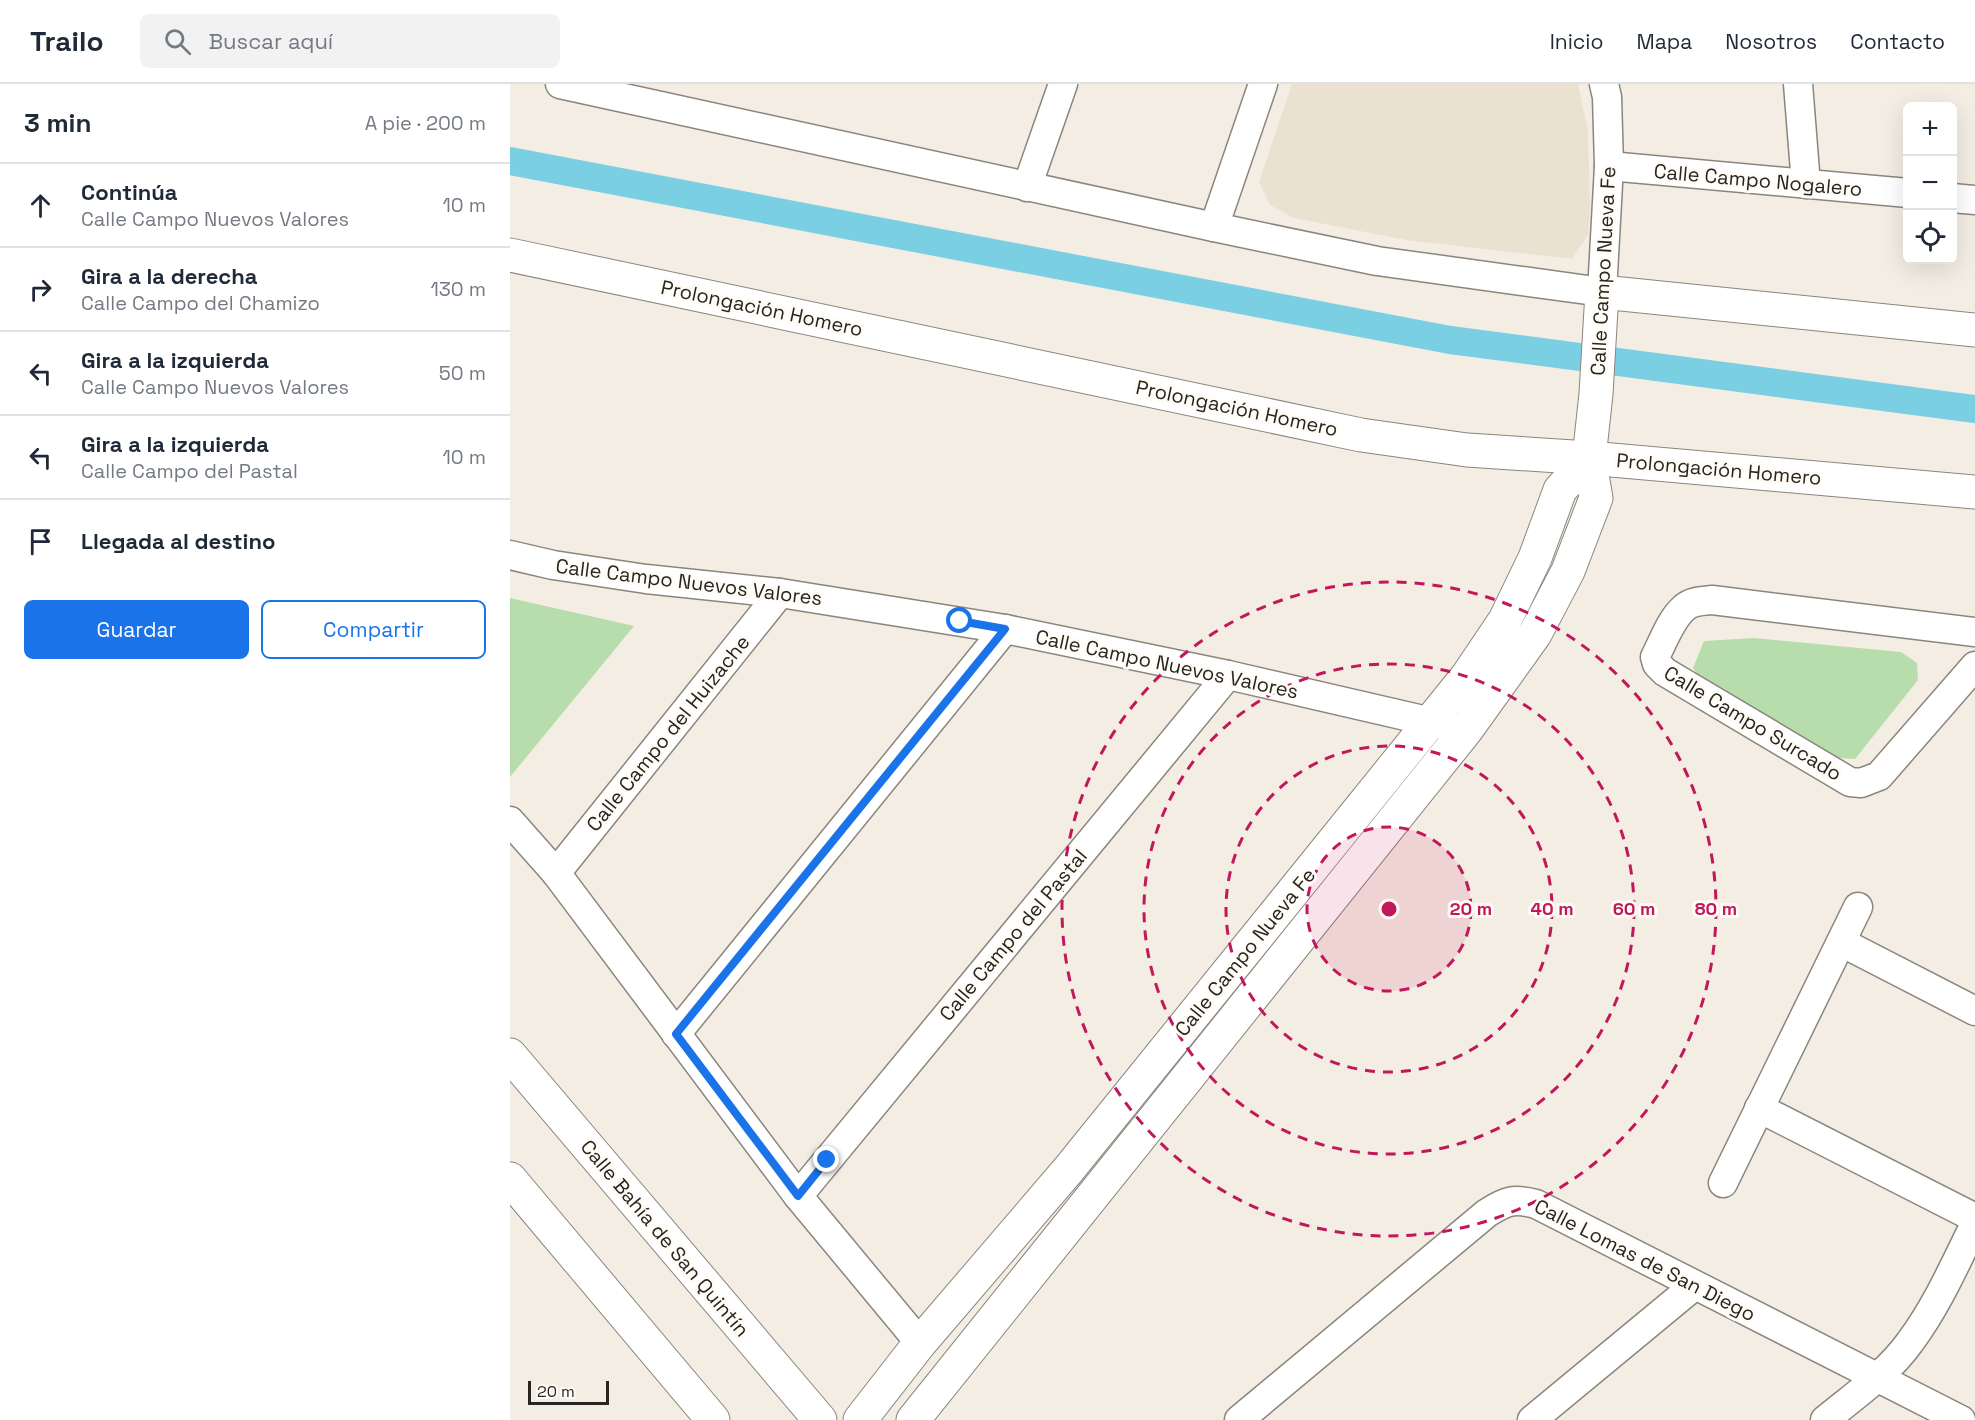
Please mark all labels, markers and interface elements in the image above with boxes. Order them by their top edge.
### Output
search box [140,14,560,68]
text: Trailo [30,23,104,59]
icon: search [161,25,194,58]
text: Buscar aquí [209,27,333,55]
text: Inicio [1550,28,1604,55]
text: Mapa [1637,28,1692,55]
text: Nosotros [1725,28,1817,55]
text: Contacto [1850,28,1945,55]
map controls [1903,102,1957,264]
button: + [1903,102,1957,156]
text: 3 min [24,106,92,140]
text: A pie · 200 m [365,110,486,136]
button: − [1903,156,1957,210]
street label: Calle Campo Nogalero [1653,158,1863,202]
street label: Calle Campo Nueva Fe [1585,166,1621,376]
text: Continúa [81,178,177,206]
icon: ahead [24,189,57,222]
text: 10 m [442,192,486,218]
text: Calle Campo Nuevos Valores [81,206,349,232]
button: locate [1903,210,1957,264]
text: Gira a la derecha [81,262,258,290]
icon: right [24,273,57,306]
street label: Prolongación Homero [659,274,865,342]
text: 130 m [430,276,486,302]
text: Calle Campo del Chamizo [81,290,320,316]
text: Gira a la izquierda [81,346,269,374]
icon: left [24,357,57,390]
text: 50 m [439,360,486,386]
text: Calle Campo Nuevos Valores [81,374,349,400]
street label: Prolongación Homero [1134,374,1340,442]
text: Gira a la izquierda [81,430,269,458]
icon: left [24,441,57,474]
text: 10 m [442,444,486,470]
street label: Prolongación Homero [1615,447,1823,491]
text: Calle Campo del Pastal [81,458,298,484]
icon: arrive [24,525,57,558]
text: Llegada al destino [81,527,275,555]
street label: Calle Campo Nuevos Valores [554,553,824,611]
button: Guardar [24,600,249,659]
button: Compartir [261,600,486,659]
route start [946,607,972,633]
street label: Calle Campo Nuevos Valores [1033,623,1301,705]
street label: Calle Campo del Huizache [581,629,755,837]
street label: Calle Campo Surcado [1659,660,1847,786]
street label: Calle Campo del Pastal [933,844,1093,1026]
street label: Calle Campo Nueva Fe [1169,862,1321,1042]
text: 20 m [1450,897,1492,920]
text: 40 m [1530,897,1574,920]
text: 60 m [1613,897,1655,920]
text: 80 m [1695,897,1737,920]
centre of rings [1379,899,1399,919]
street label: Calle Bahía de San Quintín [575,1134,755,1342]
route end [813,1146,839,1172]
street label: Calle Lomas de San Diego [1530,1193,1760,1327]
scale bar [528,1378,609,1406]
text: 20 m [537,1381,575,1402]

